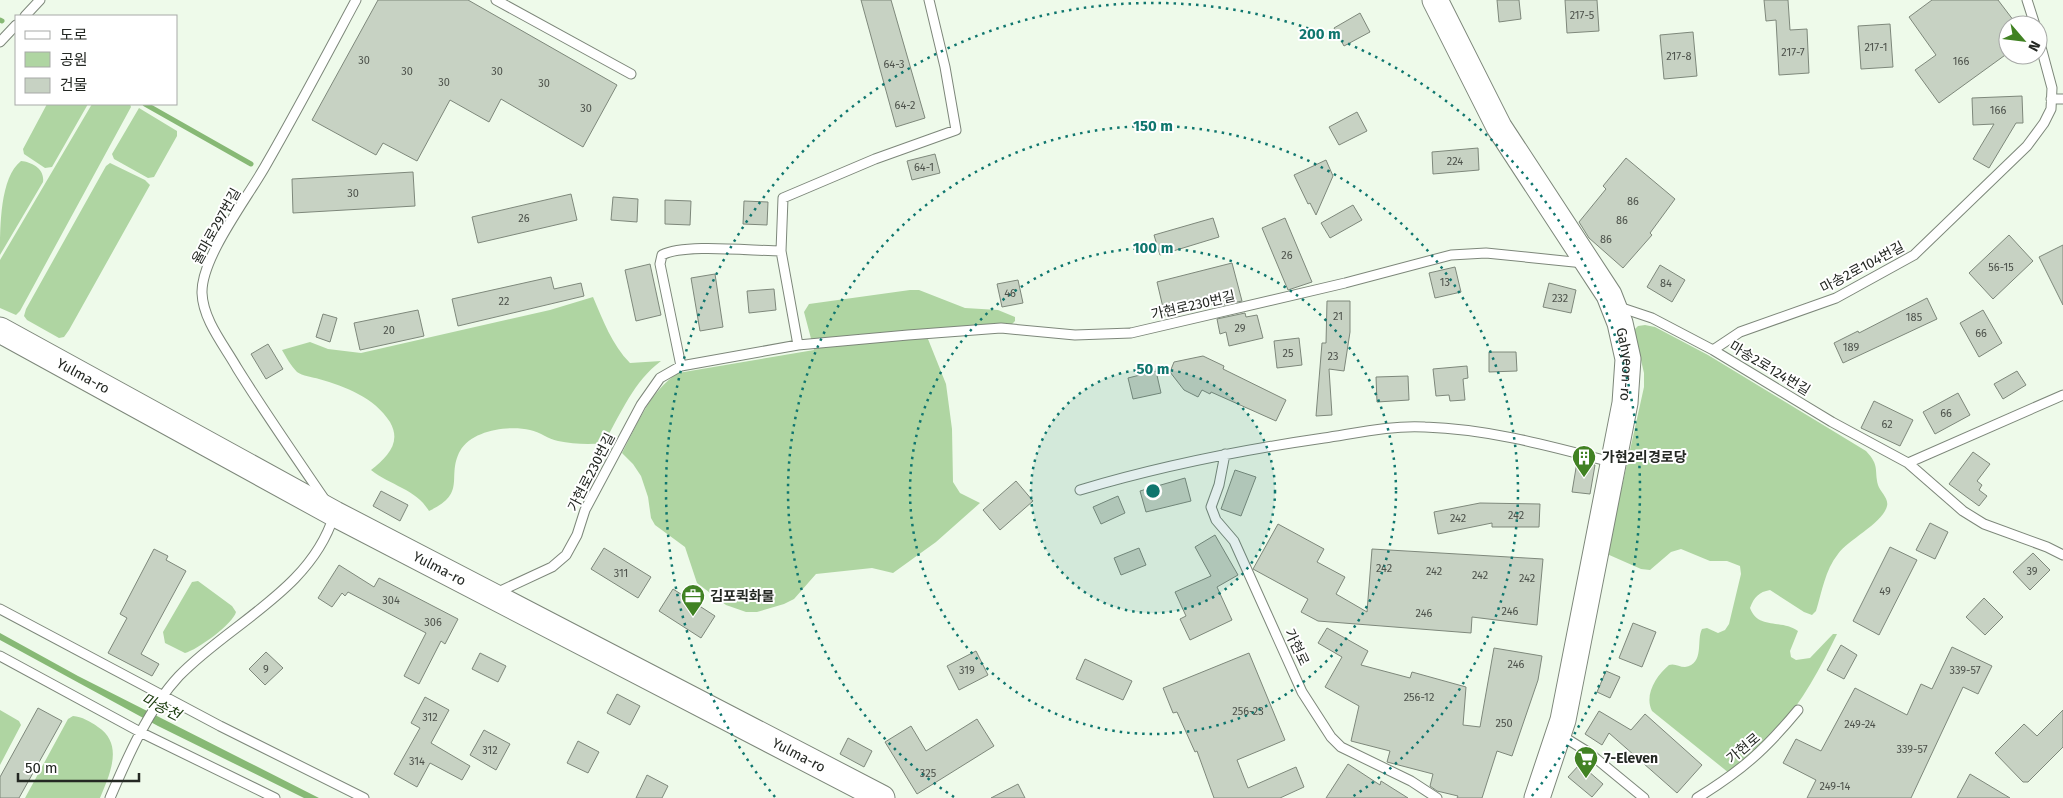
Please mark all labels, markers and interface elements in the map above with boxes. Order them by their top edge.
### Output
house number: 217-5 [1570,9,1595,22]
legend [15,15,178,105]
north arrow [1998,15,2048,65]
text: 200 m [1299,25,1341,43]
text: 도로 [60,26,88,44]
text: N [2024,38,2044,54]
house number: 217-1 [1864,41,1888,54]
house number: 217-7 [1781,46,1805,59]
house number: 217-8 [1666,50,1692,63]
text: 공원 [60,51,88,69]
house number: 30 [358,54,370,67]
house number: 166 [1953,55,1969,68]
house number: 64-3 [884,58,904,71]
house number: 30 [401,65,413,78]
house number: 30 [491,65,503,78]
text: 건물 [60,76,88,94]
house number: 30 [438,76,450,89]
house number: 30 [538,77,550,90]
house number: 64-2 [895,99,915,112]
house number: 30 [580,102,592,115]
house number: 166 [1990,104,2006,117]
text: 150 m [1133,117,1173,135]
house number: 224 [1447,155,1463,168]
house number: 64-1 [914,161,934,174]
street label: 율마로297번길 [189,185,244,267]
house number: 30 [347,187,359,200]
house number: 86 [1627,195,1639,208]
house number: 26 [518,212,530,225]
house number: 86 [1616,214,1628,227]
house number: 86 [1600,233,1612,246]
street label: 마송2로104번길 [1817,238,1907,297]
text: 100 m [1133,239,1173,257]
house number: 26 [1281,249,1293,262]
house number: 56-15 [1988,261,2014,274]
house number: 13 [1440,276,1450,289]
house number: 84 [1660,277,1672,290]
house number: 46 [1004,287,1016,300]
street label: 가현로230번길 [1149,288,1237,323]
house number: 232 [1552,292,1568,305]
house number: 22 [499,295,509,308]
house number: 21 [1333,310,1343,323]
house number: 185 [1906,311,1923,324]
house number: 29 [1234,322,1246,335]
house number: 20 [383,324,395,337]
street label: Gahyeon-ro [1612,326,1636,402]
house number: 66 [1975,327,1987,340]
street label: 마송2로124번길 [1726,338,1813,399]
house number: 189 [1843,341,1859,354]
house number: 25 [1283,347,1294,360]
house number: 23 [1328,350,1338,363]
street label: Yulma-ro [54,355,112,397]
text: 50 m [1136,360,1170,378]
house number: 66 [1940,407,1952,420]
house number: 62 [1881,418,1893,431]
street label: 가현로230번길 [564,430,619,514]
building icon: 가현2리경로당 [1571,444,1597,478]
place label: 가현2리경로당 [1602,449,1687,466]
centre of rings [1144,482,1162,500]
house number: 242 [1508,509,1524,522]
house number: 242 [1450,512,1466,525]
street label: Yulma-ro [410,548,469,590]
house number: 242 [1376,562,1392,575]
house number: 242 [1426,565,1442,578]
house number: 39 [2026,565,2038,578]
house number: 311 [614,567,628,580]
house number: 242 [1472,569,1488,582]
house number: 242 [1519,572,1535,585]
office icon: 김포퀵화물 [680,583,706,617]
house number: 49 [1879,585,1891,598]
place label: 김포퀵화물 [710,588,775,605]
house number: 304 [382,594,400,607]
house number: 246 [1502,605,1519,618]
house number: 246 [1416,607,1433,620]
house number: 306 [424,616,442,629]
street label: 가현로 [1281,626,1312,668]
house number: 246 [1508,658,1525,671]
house number: 9 [263,663,269,676]
house number: 319 [959,664,975,677]
house number: 339-57 [1949,664,1981,677]
water label: 마송천 [138,690,185,725]
house number: 256-12 [1404,691,1434,704]
house number: 256-23 [1232,705,1264,718]
house number: 312 [422,711,438,724]
house number: 250 [1495,717,1513,730]
house number: 249-24 [1844,718,1876,731]
street label: 가현로 [1723,729,1764,767]
street label: Yulma-ro [769,735,828,776]
house number: 339-57 [1896,743,1928,756]
house number: 312 [482,744,498,757]
supermarket icon: 7-Eleven [1573,745,1599,779]
scale bar [18,750,139,782]
place label: 7-Eleven [1604,750,1658,767]
house number: 314 [409,755,425,768]
text: 50 m [25,759,58,777]
house number: 325 [920,767,937,780]
house number: 249-14 [1820,780,1851,793]

